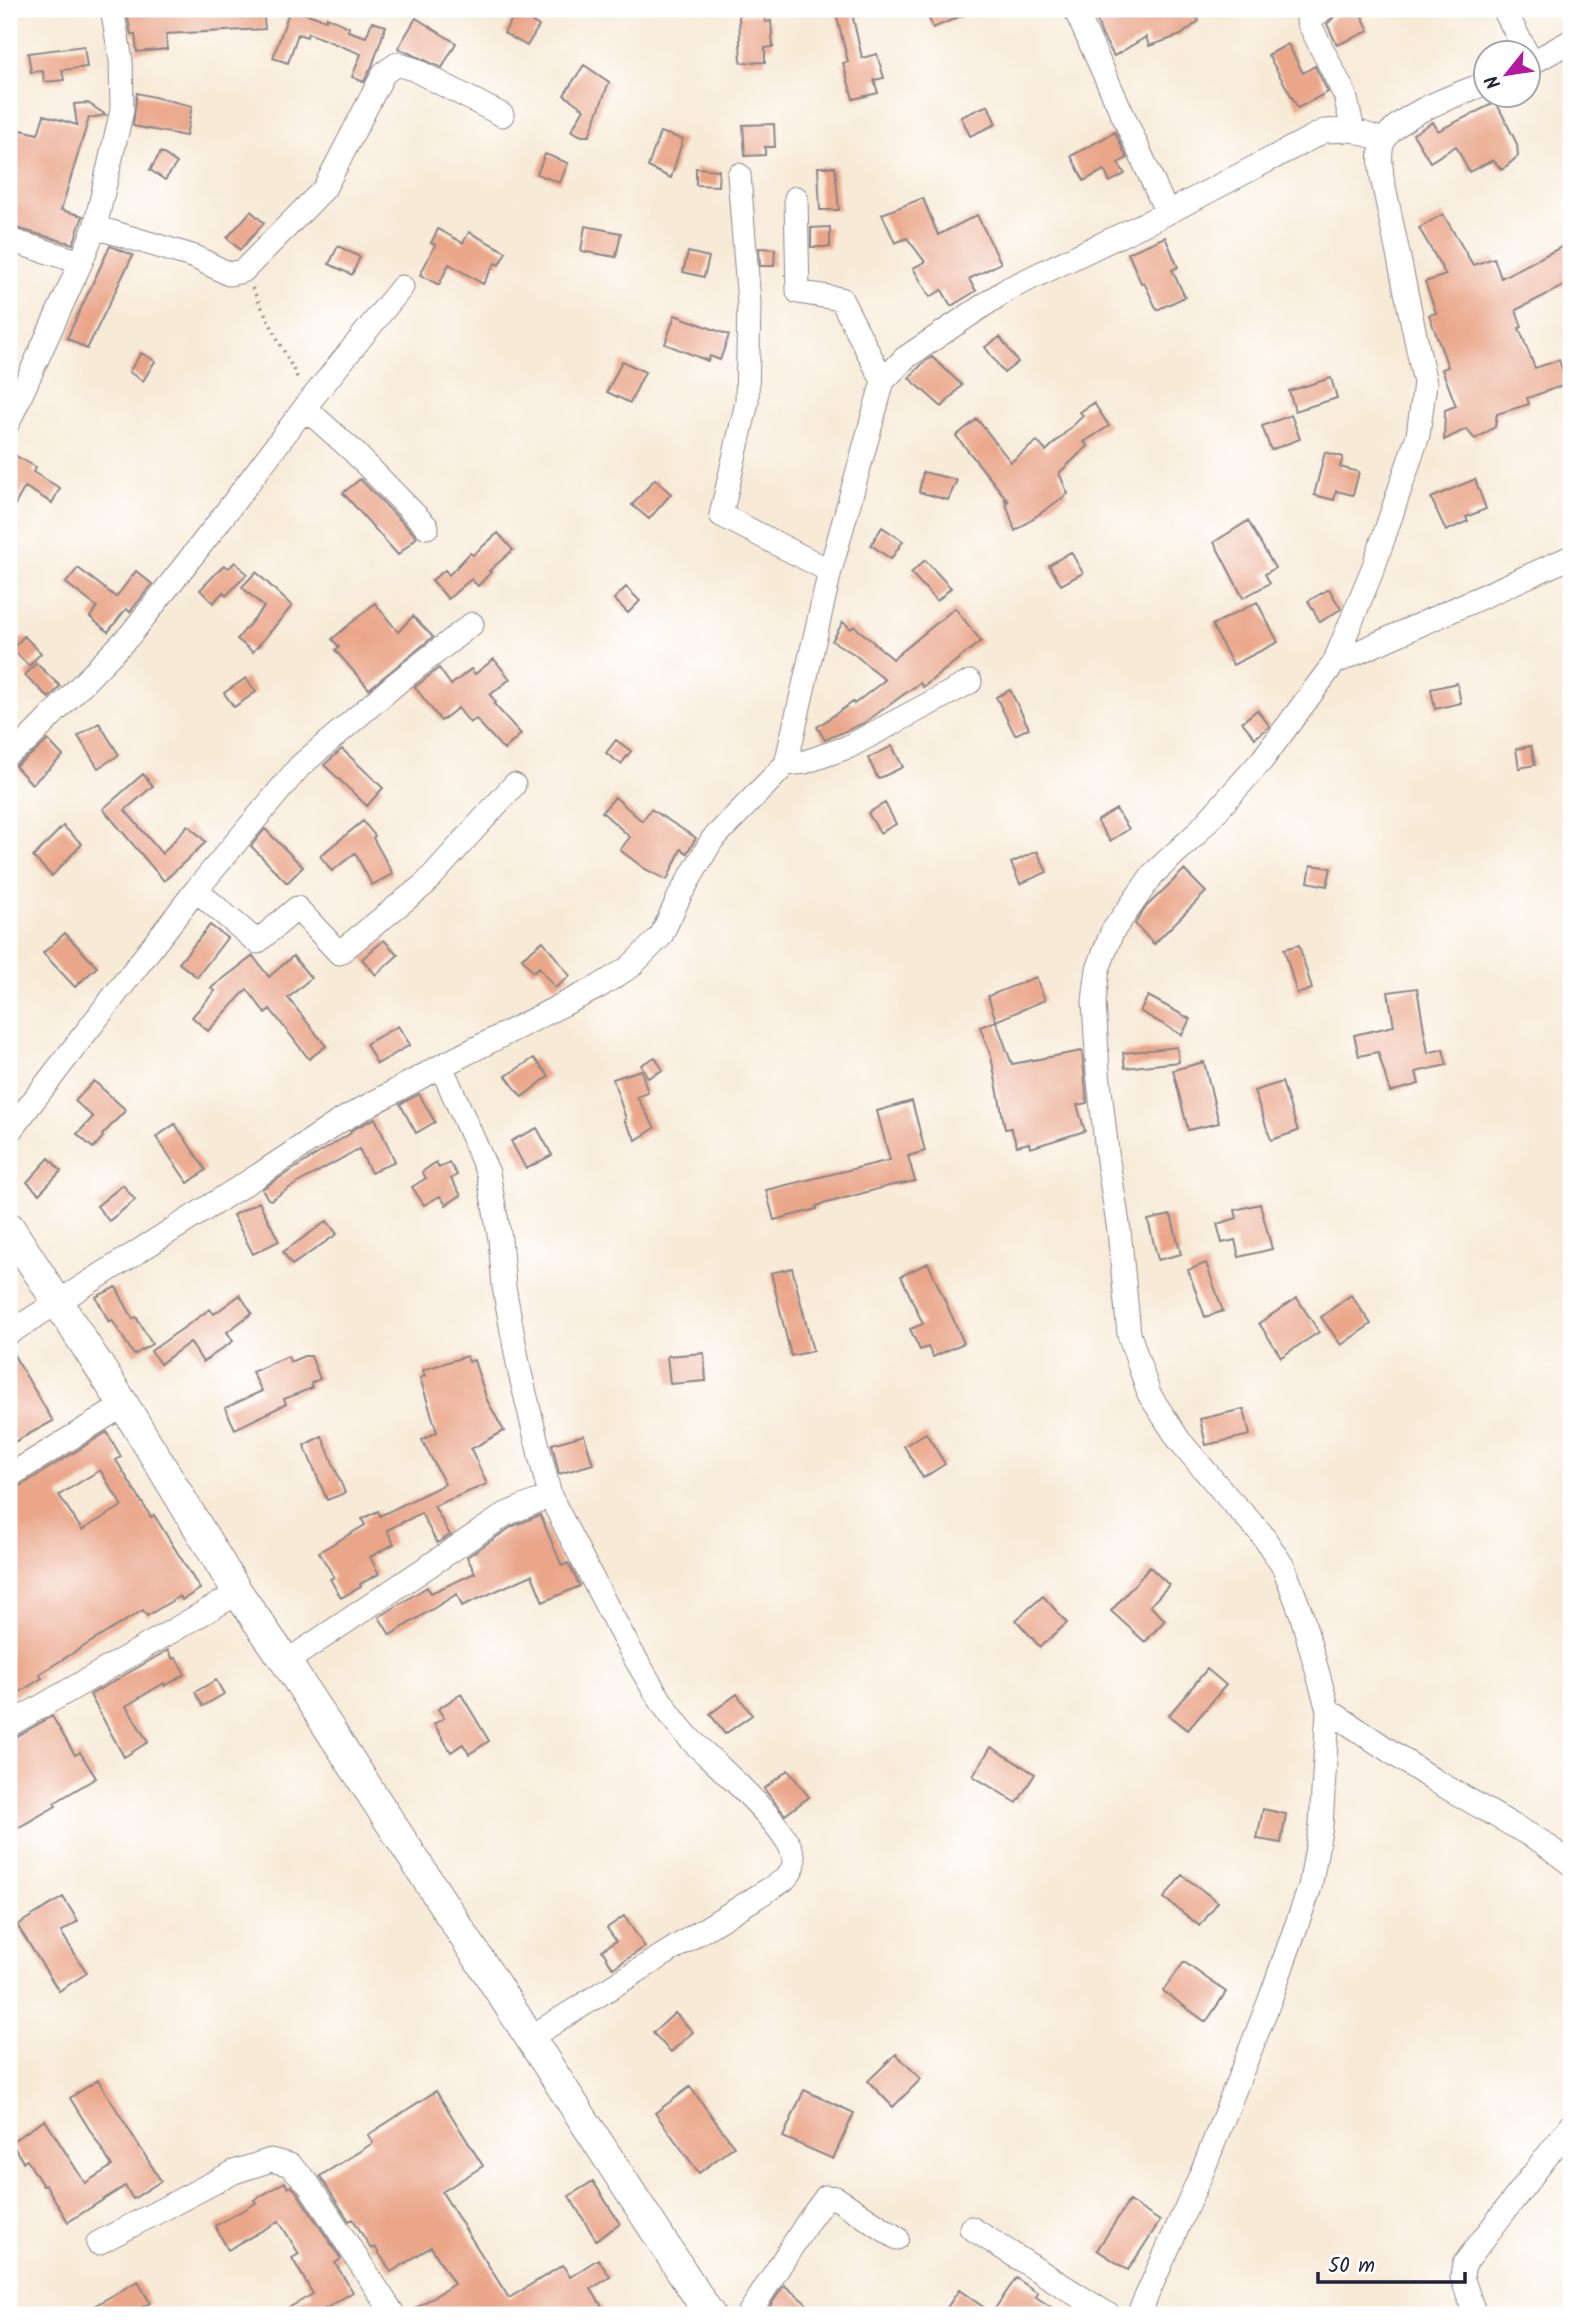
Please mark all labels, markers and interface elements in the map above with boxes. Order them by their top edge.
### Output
north arrow [1472,38,1542,108]
text: N [1478,69,1510,94]
scale bar [1318,2240,1464,2284]
text: 50 m [1328,2250,1375,2283]

